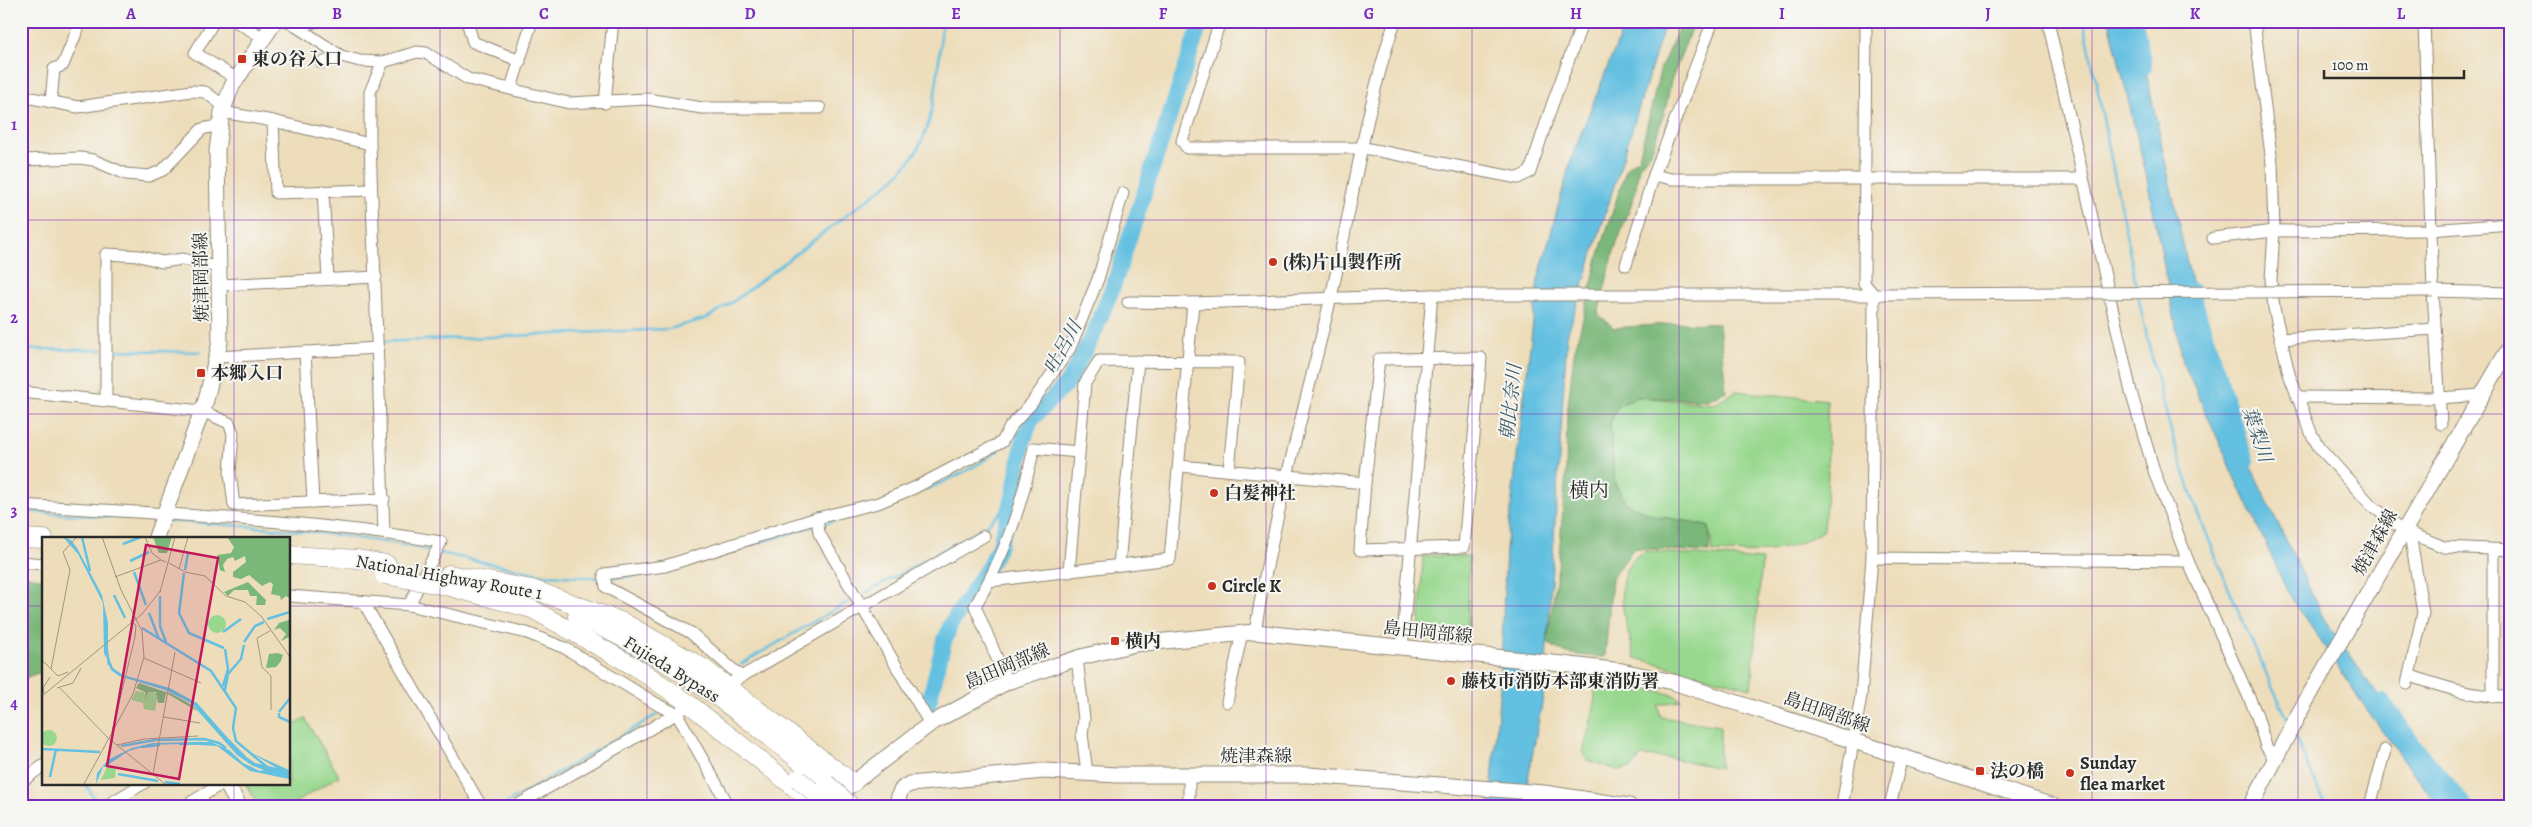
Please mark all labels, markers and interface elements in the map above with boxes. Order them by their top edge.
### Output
text: A [125,3,137,25]
text: B [332,3,342,25]
text: C [539,3,549,25]
text: D [744,3,756,25]
text: E [951,3,961,25]
text: F [1159,3,1168,25]
text: G [1364,3,1374,25]
text: H [1570,3,1582,25]
text: I [1779,3,1785,25]
text: J [1985,3,1991,25]
text: K [2190,3,2201,25]
text: L [2397,3,2406,25]
place label: 東の谷入口 [252,47,342,71]
scale bar [2324,48,2464,80]
marker: 東の谷入口 [236,53,248,65]
text: 100 m [2332,55,2369,75]
text: 1 [11,114,17,136]
street label: 焼津岡部線 [188,232,214,322]
place label: (株)片山製作所 [1283,250,1401,274]
marker: (株)片山製作所 [1267,256,1279,268]
text: 2 [10,307,18,329]
water label: 吐呂川 [1038,315,1089,379]
place label: 本郷入口 [211,361,283,385]
water label: 朝比奈川 [1494,361,1528,441]
marker: 本郷入口 [195,367,207,379]
water label: 葉梨川 [2236,403,2279,467]
district label: 横内 [1569,477,1609,504]
place label: 白髪神社 [1224,481,1296,505]
marker: 白髪神社 [1208,487,1220,499]
text: 3 [11,500,18,522]
street label: 焼津森線 [2347,505,2403,579]
inset map [42,537,290,784]
street label: National Highway Route 1 [354,549,544,605]
place label: Circle K [1222,574,1281,598]
marker: Circle K [1206,580,1218,592]
street label: 島田岡部線 [1382,615,1474,649]
place label: 横内 [1125,629,1161,653]
street label: Fujieda Bypass [619,630,725,708]
marker: 横内 [1109,635,1121,647]
street label: 島田岡部線 [961,637,1053,695]
place label: 藤枝市消防本部東消防署 [1461,669,1659,693]
marker: 藤枝市消防本部東消防署 [1445,675,1457,687]
street label: 島田岡部線 [1781,686,1873,738]
text: 4 [10,693,18,715]
street label: 焼津森線 [1220,744,1292,768]
place label: Sunday flea market [2080,751,2165,796]
place label: 法の橋 [1990,759,2044,783]
marker: 法の橋 [1974,765,1986,777]
marker: Sunday flea market [2064,767,2076,779]

